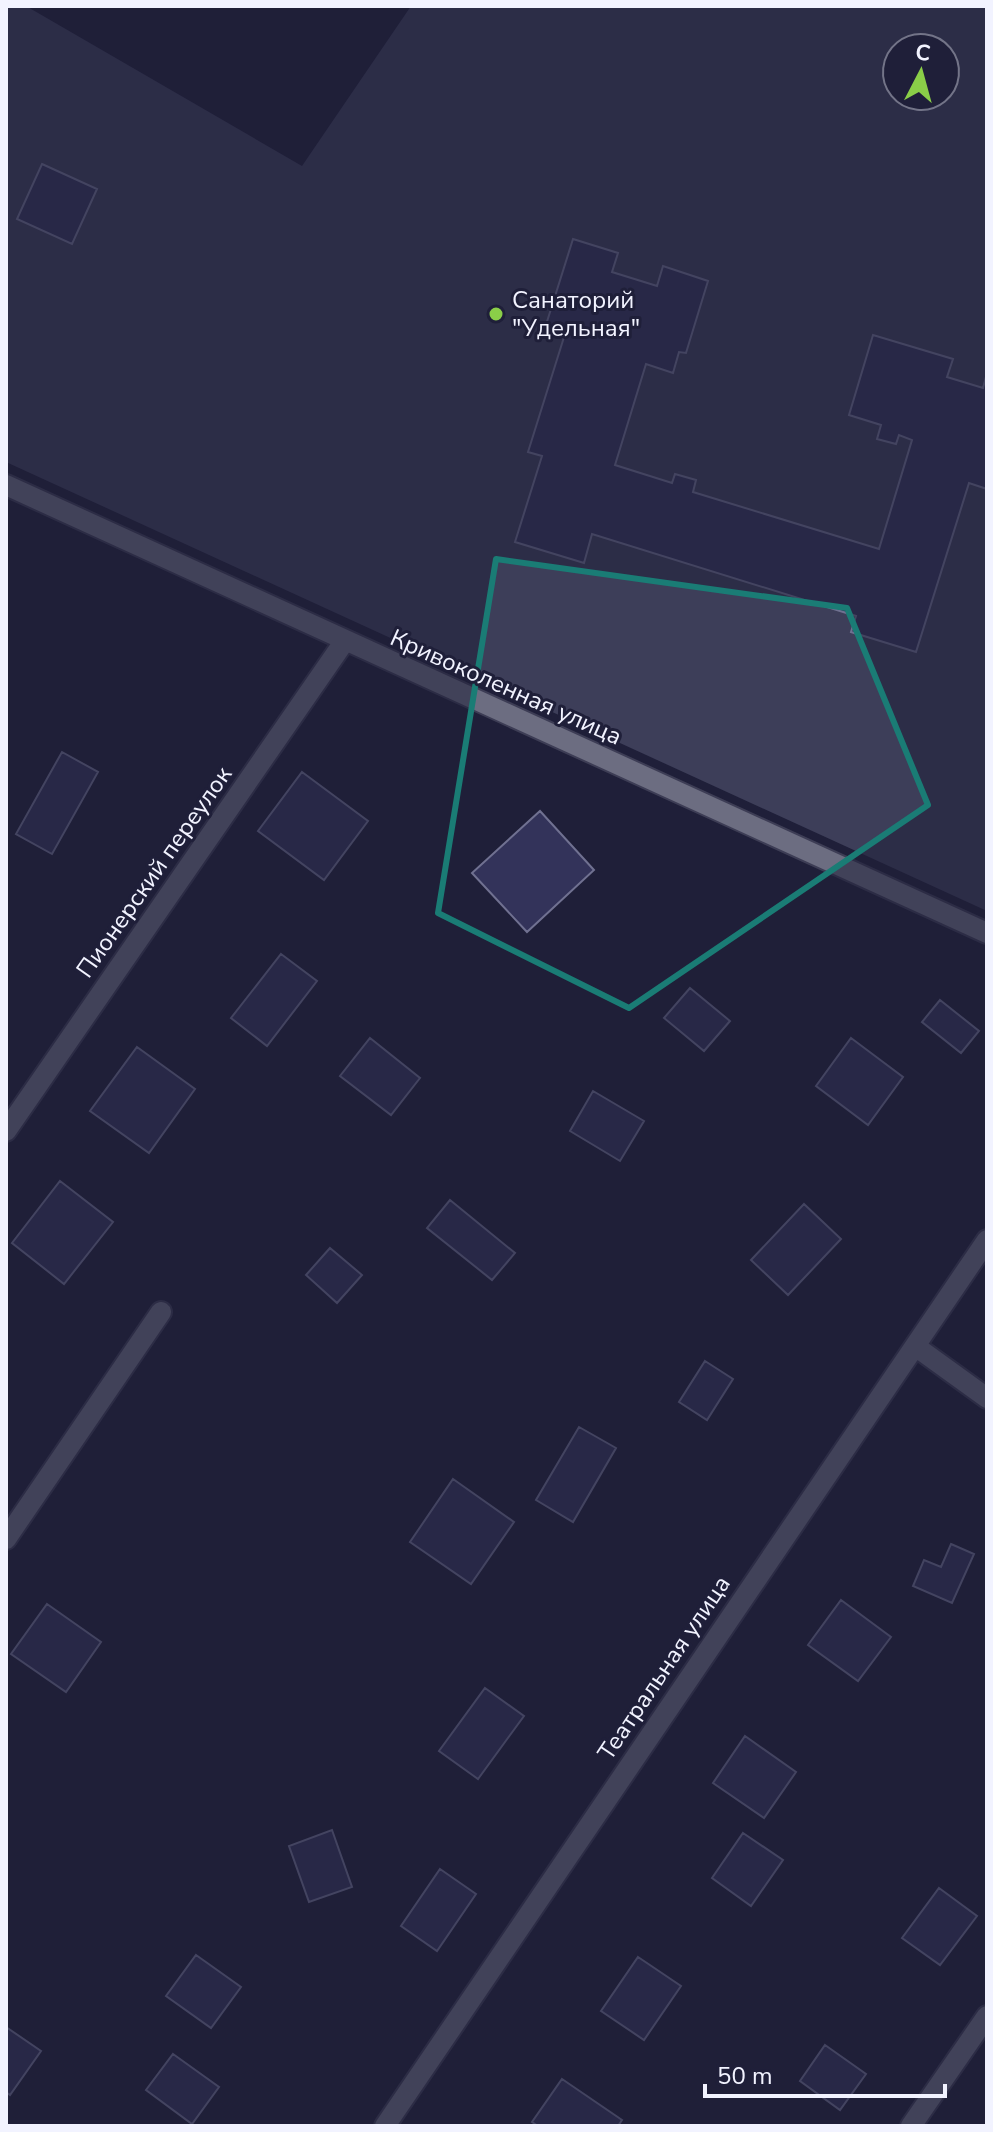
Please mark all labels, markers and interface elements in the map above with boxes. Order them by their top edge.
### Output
north arrow [881,32,961,112]
text: С [914,37,932,69]
place label: Санаторий "Удельная" [512,284,640,344]
marker: Санаторий "Удельная" [487,305,505,323]
street label: Кривоколенная улица [385,621,627,753]
street label: Пионерский переулок [69,760,239,984]
street label: Театральная улица [590,1569,738,1767]
scale bar [705,2048,945,2098]
text: 50 m [717,2060,773,2092]

